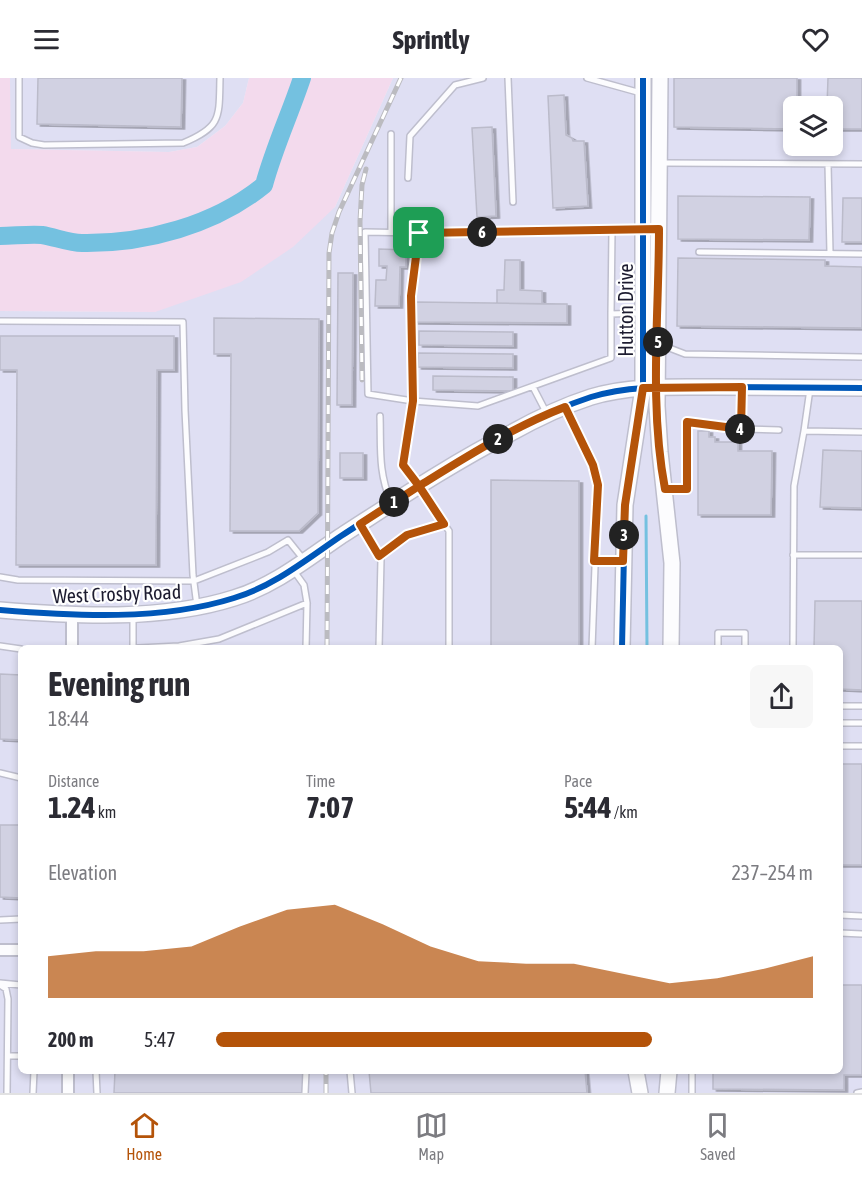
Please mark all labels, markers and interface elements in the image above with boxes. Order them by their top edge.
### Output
icon: menu [30,23,63,56]
icon: heart [799,23,832,56]
text: Sprintly [392,24,470,55]
map controls [783,96,843,156]
button: layers [783,96,843,156]
pin [393,207,444,258]
icon: arrive [402,216,435,249]
pin: 6 [467,217,497,247]
text: 6 [478,223,486,241]
street label: Hutton Drive [614,263,637,357]
pin: 5 [643,327,673,357]
text: 5 [654,333,662,351]
pin: 4 [725,414,755,444]
text: 4 [736,420,744,438]
pin: 2 [483,424,513,454]
text: 2 [494,430,502,448]
pin: 1 [379,487,409,517]
text: 1 [390,493,398,511]
pin: 3 [609,520,639,550]
text: 3 [620,526,628,544]
street label: West Crosby Road [52,580,182,607]
text: Evening run [48,665,190,703]
button: share [750,665,813,728]
text: 18:44 [48,707,89,730]
text: Distance [48,772,99,790]
text: Time [306,772,335,790]
text: Pace [564,772,592,790]
text: 1.24 [48,790,96,824]
text: 7:07 [306,790,354,824]
text: 5:44 [564,790,612,824]
text: km [96,803,116,821]
text: /km [612,803,638,821]
text: Elevation [48,861,117,884]
text: 237–254 m [731,861,813,884]
text: 200 m [48,1028,93,1051]
text: 5:47 [144,1028,176,1051]
tab: Home [126,1109,162,1163]
tab: Map [415,1109,448,1163]
tab: Saved [700,1109,736,1163]

